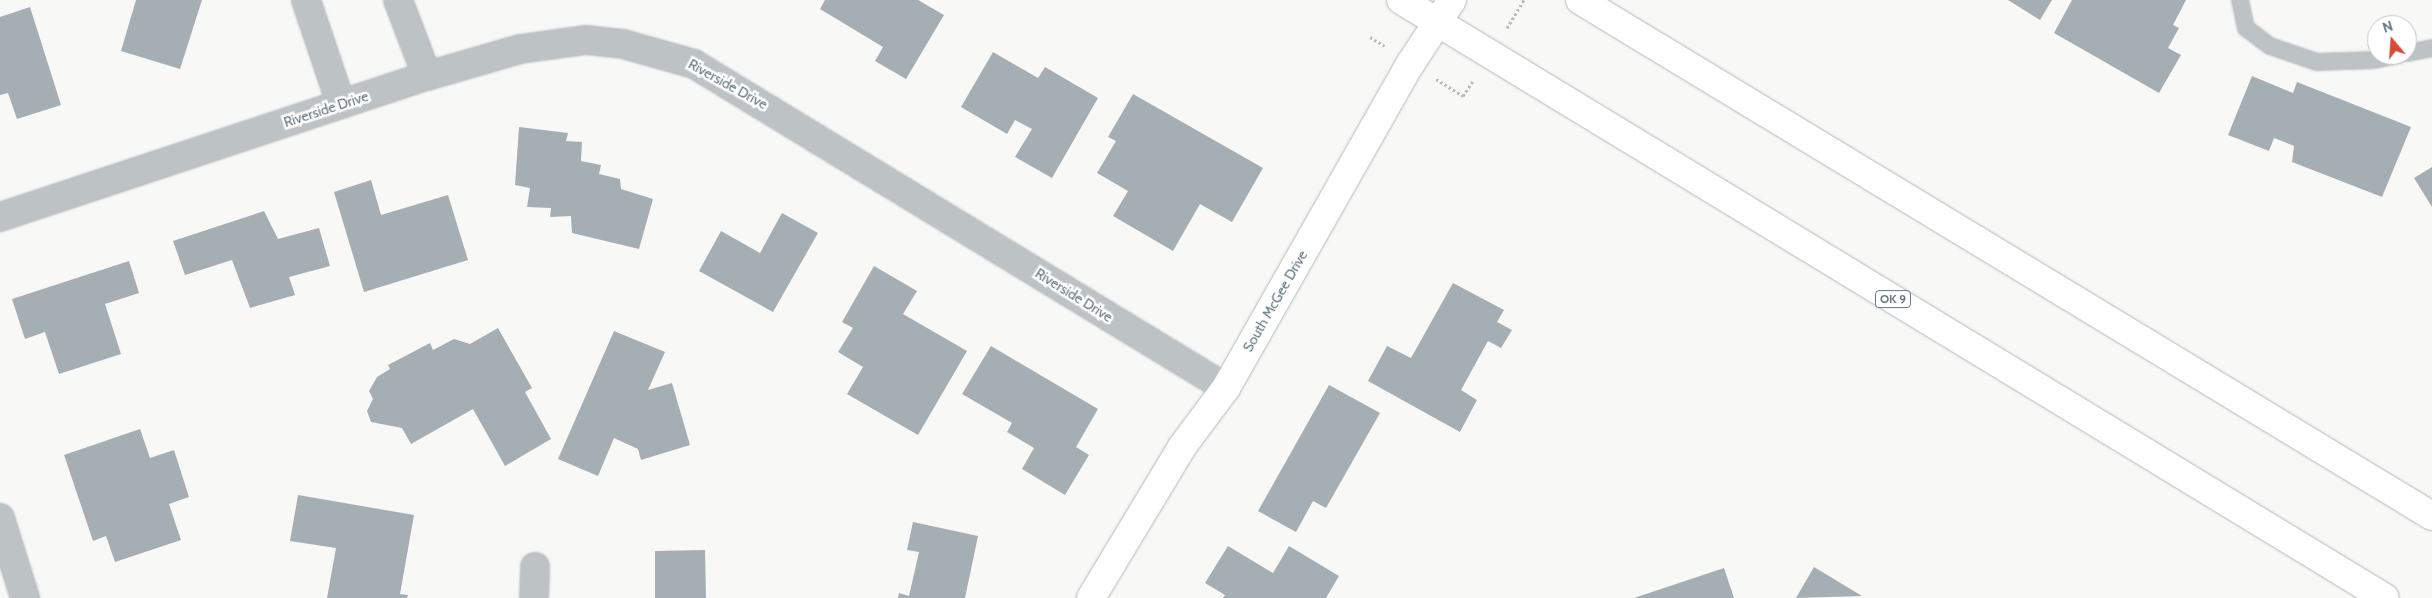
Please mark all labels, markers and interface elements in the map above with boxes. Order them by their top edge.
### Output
north arrow [2367,15,2417,65]
text: N [2380,17,2395,37]
street label: Riverside Drive [685,55,771,113]
street label: Riverside Drive [282,87,370,131]
street label: South McGee Drive [1239,247,1311,355]
street label: Riverside Drive [1032,265,1116,325]
road number: OK 9 [1874,290,1912,308]

